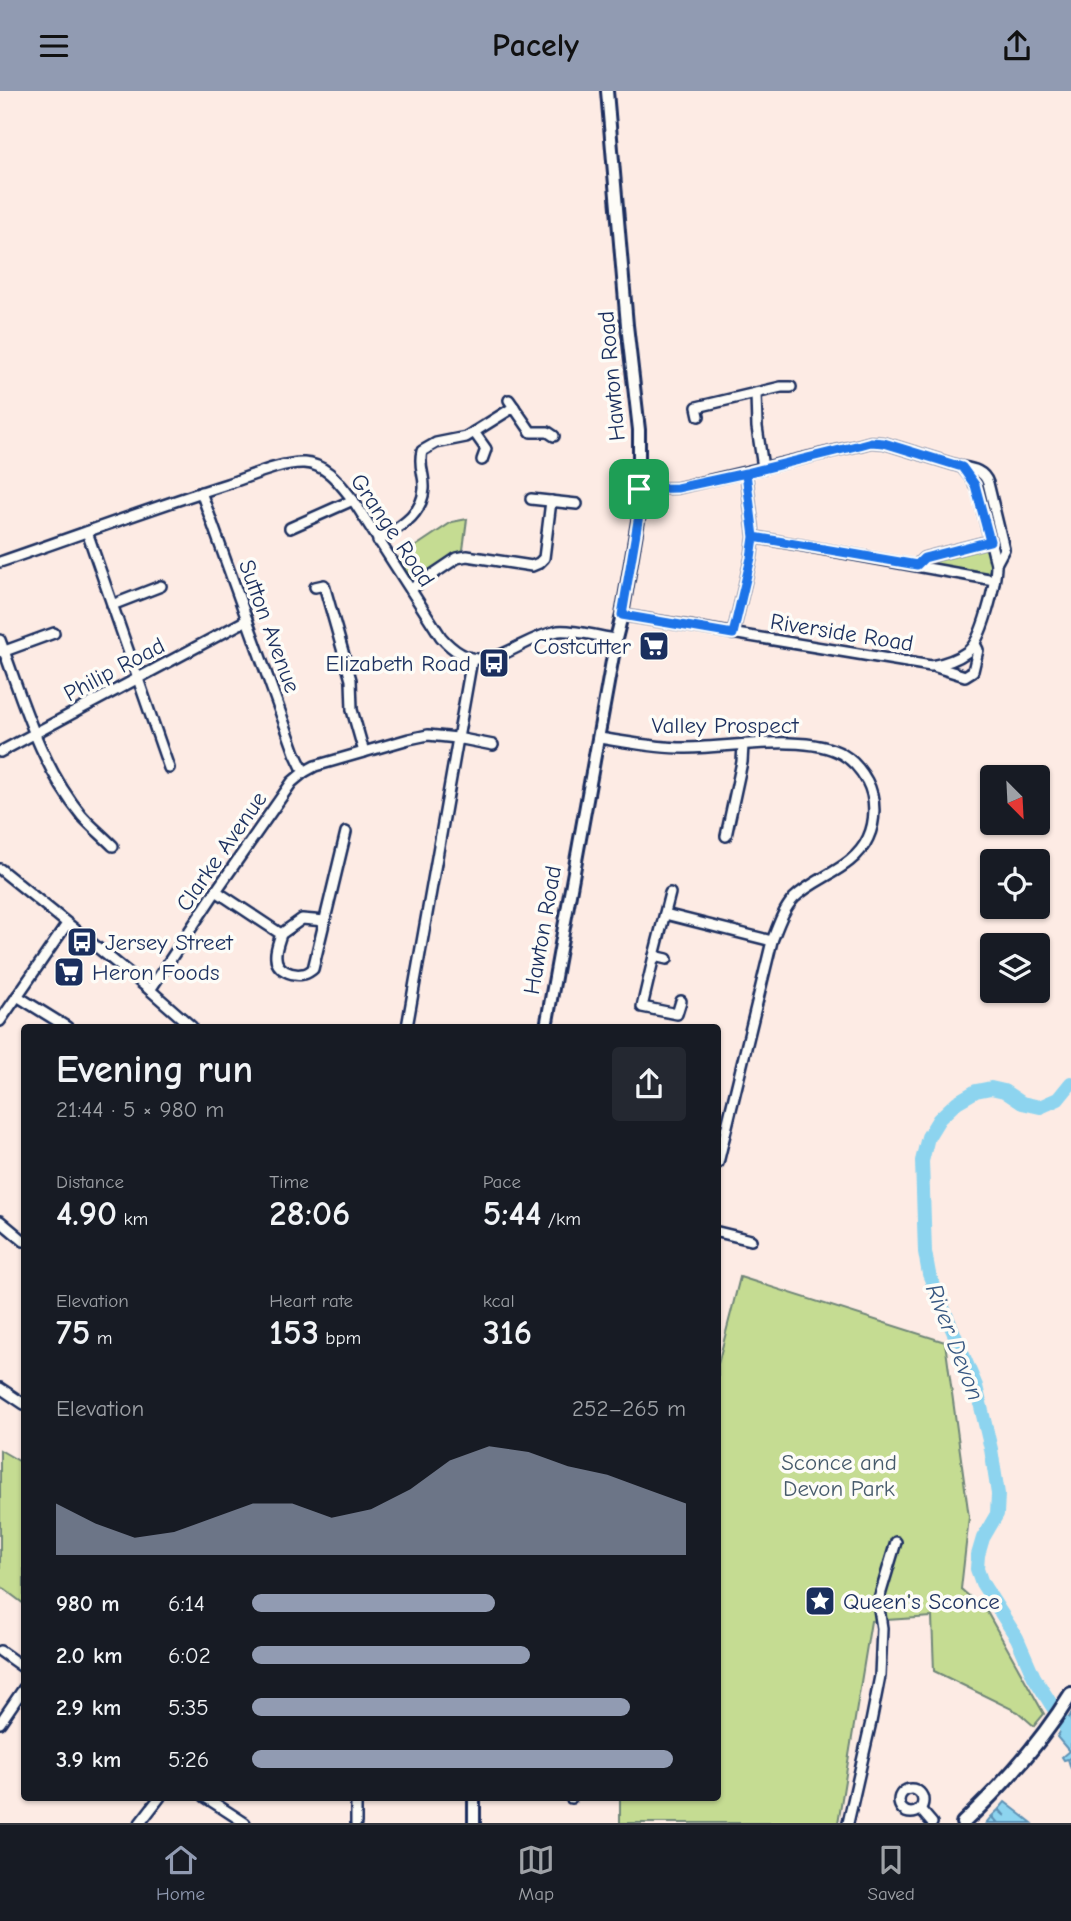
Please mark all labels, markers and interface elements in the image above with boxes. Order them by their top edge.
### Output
icon: menu [35,27,73,65]
text: Pacely [492,27,579,64]
icon: share [998,27,1036,65]
street label: Hawton Road [592,310,631,442]
pin [609,459,669,519]
street label: Grange Road [345,469,440,592]
icon: arrive [620,470,658,508]
street label: Sutton Avenue [233,556,306,696]
street label: Riverside Road [768,608,915,657]
supermarket icon: Costcutter [637,629,671,663]
street label: Philip Road [59,632,169,707]
place label: Costcutter [533,633,632,660]
bus stop icon: Elizabeth Road [477,646,511,680]
place label: Elizabeth Road [325,650,471,677]
street label: Valley Prospect [651,712,800,739]
north arrow [980,765,1050,835]
map controls [980,765,1050,1003]
street label: Clarke Avenue [170,786,273,916]
button: locate [980,849,1050,919]
street label: Hawton Road [518,864,567,997]
bus stop icon: Jersey Street [65,925,99,959]
place label: Jersey Street [105,929,234,956]
button: layers [980,933,1050,1003]
supermarket icon: Heron Foods [52,955,86,989]
place label: Heron Foods [92,959,220,986]
button: share [612,1047,686,1121]
text: Evening run [56,1048,253,1092]
text: 21:44 · 5 × 980 m [56,1096,224,1123]
text: Distance [56,1171,124,1193]
text: Time [269,1171,309,1193]
text: Pace [483,1171,521,1193]
text: 4.90 [56,1193,117,1234]
text: 28:06 [269,1193,350,1234]
text: 5:44 [483,1193,541,1234]
text: km [117,1208,148,1230]
text: /km [541,1208,581,1230]
water label: River Devon [920,1280,990,1404]
text: Elevation [56,1290,129,1312]
text: Heart rate [269,1290,353,1312]
text: kcal [483,1290,515,1312]
text: 75 [56,1312,90,1353]
text: 153 [269,1312,319,1353]
text: 316 [483,1312,532,1353]
text: m [90,1327,112,1349]
text: bpm [319,1327,361,1349]
text: Elevation [56,1395,144,1422]
text: 252–265 m [572,1395,686,1422]
park label: Sconce and Devon Park [781,1449,897,1502]
place icon: Queen's Sconce [803,1584,837,1618]
place label: Queen's Sconce [843,1588,1000,1615]
text: 980 m [56,1590,119,1617]
text: 6:14 [168,1590,205,1617]
text: 2.0 km [56,1642,122,1669]
text: 6:02 [168,1642,211,1669]
text: 2.9 km [56,1694,121,1721]
text: 5:35 [168,1694,209,1721]
text: 3.9 km [56,1746,121,1773]
text: 5:26 [168,1746,209,1773]
tab: Home [156,1841,205,1905]
tab: Map [517,1841,555,1905]
tab: Saved [867,1841,915,1905]

